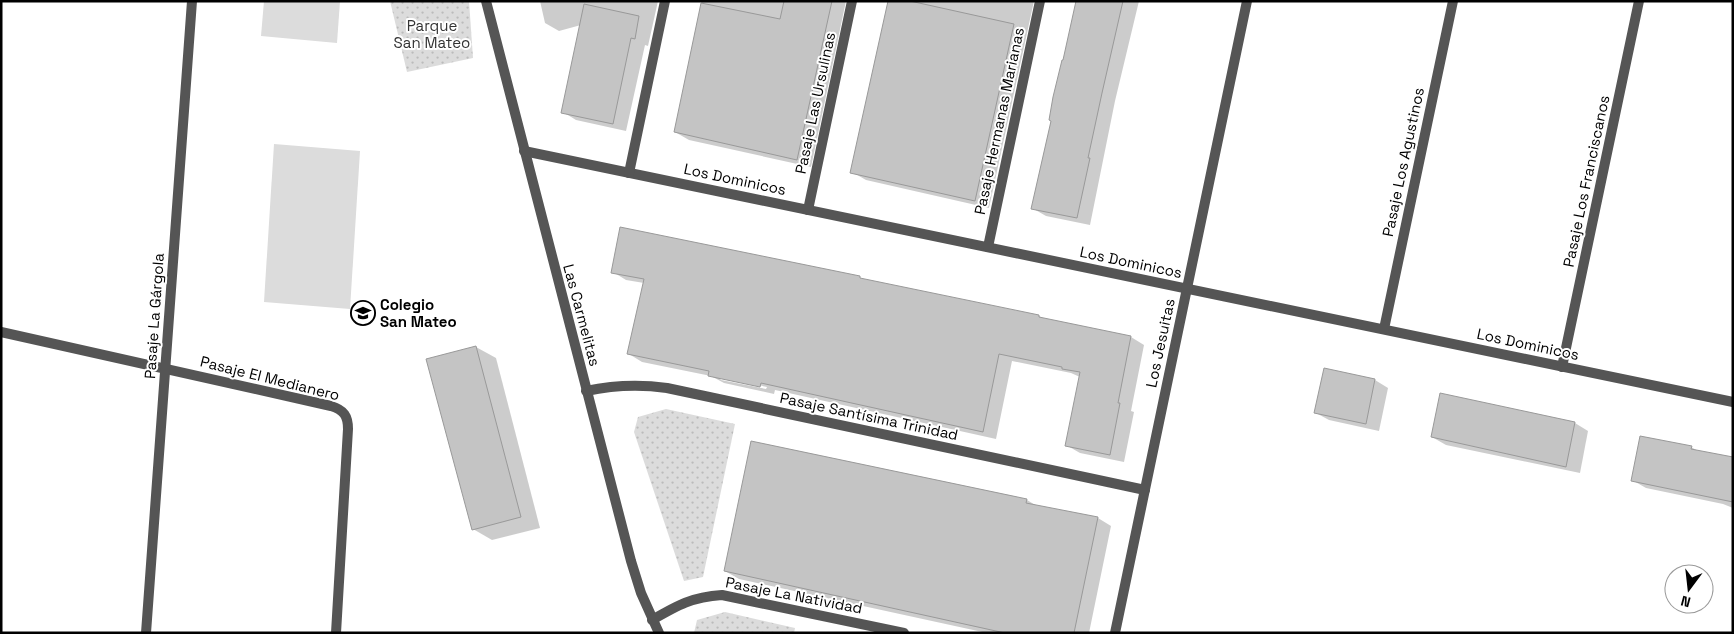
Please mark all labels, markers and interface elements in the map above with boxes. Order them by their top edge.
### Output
park label: Parque San Mateo [394,16,470,52]
street label: Pasaje Hermanas Marianas [970,26,1028,216]
street label: Pasaje Las Ursulinas [791,30,839,176]
street label: Pasaje Los Agustinos [1378,85,1428,238]
street label: Pasaje Los Franciscanos [1558,93,1614,269]
street label: Los Dominicos [682,159,788,199]
street label: Los Dominicos [1078,242,1184,282]
street label: Pasaje La Gárgola [140,252,168,380]
street label: Las Carmelitas [559,262,605,368]
place label: Colegio San Mateo [380,295,457,331]
street label: Los Jesuitas [1141,297,1179,389]
school or university icon: Colegio San Mateo [350,300,376,326]
street label: Los Dominicos [1475,324,1581,364]
street label: Pasaje El Medianero [198,352,342,404]
street label: Pasaje Santísima Trinidad [778,388,960,444]
north arrow [1664,564,1714,614]
street label: Pasaje La Natividad [724,572,864,618]
text: N [1679,592,1693,611]

